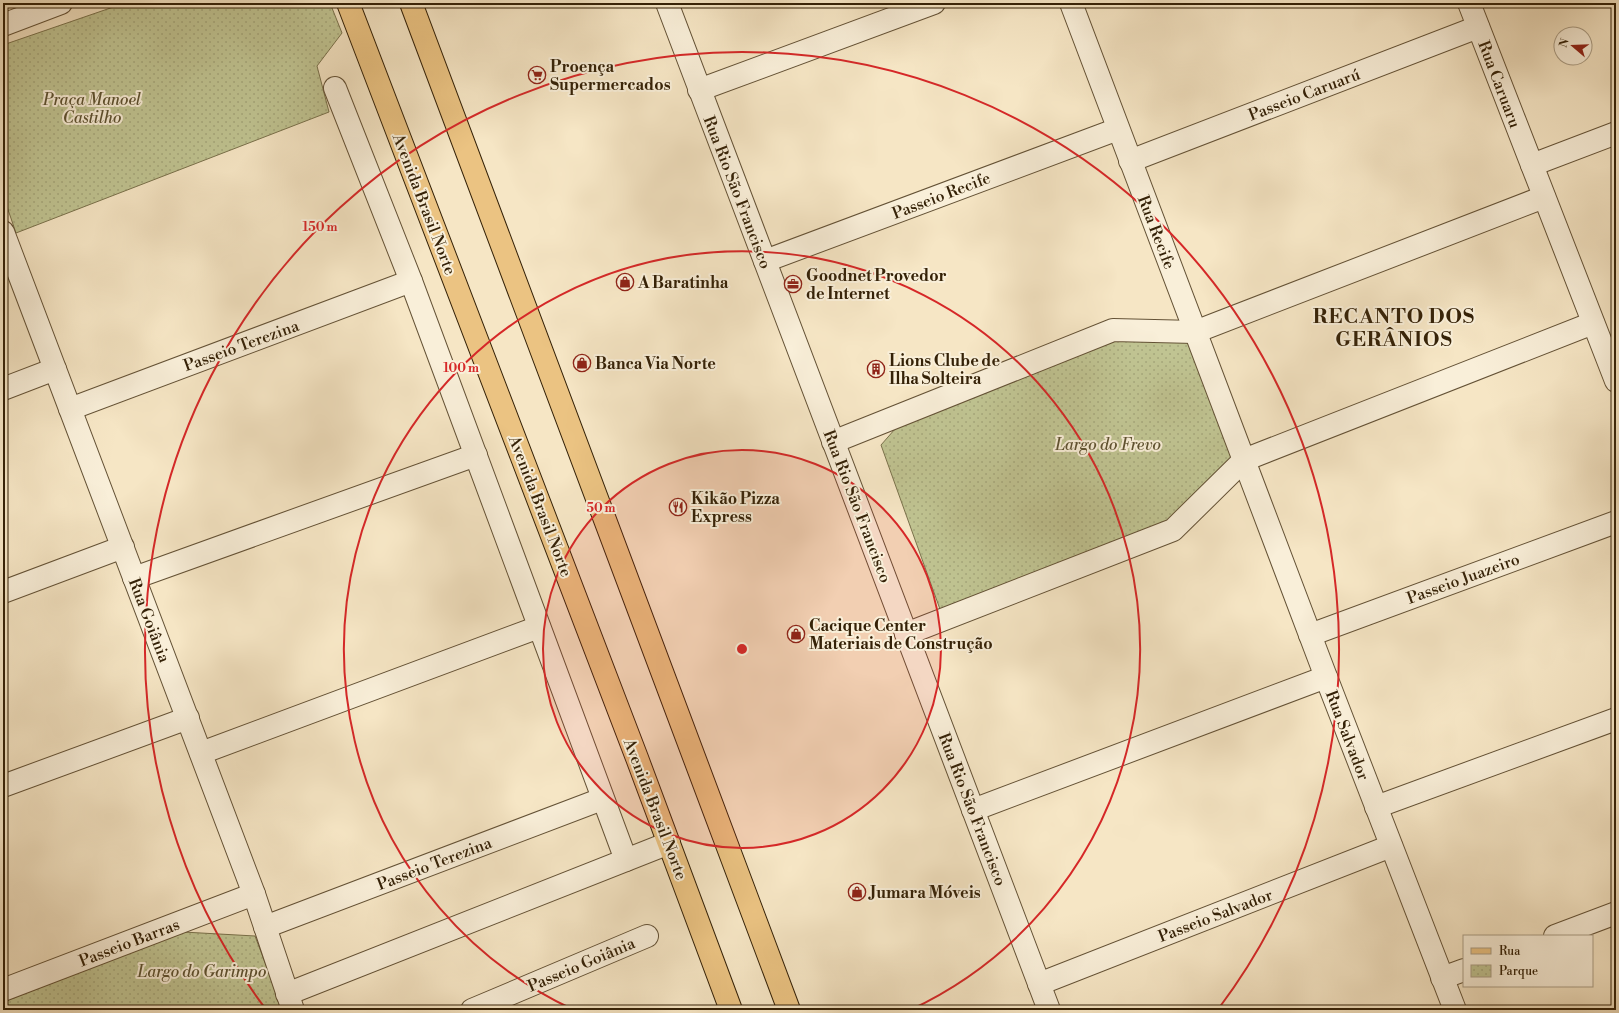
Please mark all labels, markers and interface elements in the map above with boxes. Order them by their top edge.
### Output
north arrow [1553,26,1593,66]
text: N [1556,36,1573,49]
street label: Rua Caruaru [1473,38,1525,131]
place label: Proença Supermercados [550,57,671,95]
street label: Passeio Caruarú [1246,64,1363,125]
supermarket icon: Proença Supermercados [527,65,547,85]
park label: Praça Manoel Castilho [42,90,142,128]
street label: Rua Rio São Francisco [699,113,775,272]
street label: Avenida Brasil Norte [388,130,460,278]
street label: Passeio Recife [889,168,993,224]
street label: Rua Recife [1133,193,1179,272]
text: 150 m [303,220,337,235]
place label: Goodnet Provedor de Internet [806,266,947,304]
shop icon: A Baratinha [615,272,635,292]
place label: A Baratinha [637,273,729,293]
office icon: Goodnet Provedor de Internet [783,274,803,294]
district label: RECANTO DOS GERÂNIOS [1313,305,1475,353]
street label: Passeio Terezina [181,316,303,376]
place label: Lions Clube de Ilha Solteira [889,351,1000,389]
shop icon: Banca Via Norte [572,353,592,373]
place label: Banca Via Norte [595,354,716,374]
building icon: Lions Clube de Ilha Solteira [866,359,886,379]
text: 100 m [443,361,479,376]
street label: Rua Rio São Francisco [819,427,895,586]
street label: Avenida Brasil Norte [504,432,576,580]
park label: Largo do Frevo [1054,435,1161,455]
place label: Kikão Pizza Express [691,489,780,527]
restaurant icon: Kikão Pizza Express [668,497,688,517]
text: 50 m [586,501,616,516]
street label: Passeio Juazeiro [1404,549,1523,609]
street label: Rua Goiânia [124,575,175,666]
place label: Cacique Center Materiais de Construção [809,616,993,654]
shop icon: Cacique Center Materiais de Construção [786,624,806,644]
centre of rings [735,642,749,656]
street label: Rua Salvador [1321,688,1373,783]
street label: Rua Rio São Francisco [934,730,1010,889]
street label: Avenida Brasil Norte [619,735,691,883]
street label: Passeio Terezina [374,833,495,895]
shop icon: Jumara Móveis [847,882,867,902]
place label: Jumara Móveis [868,883,981,903]
street label: Passeio Salvador [1155,885,1276,947]
street label: Passeio Barras [76,915,183,971]
street label: Passeio Goiânia [525,933,639,997]
legend [1463,935,1593,987]
text: Rua [1499,944,1521,959]
park label: Largo do Garimpo [137,962,266,982]
text: Parque [1499,964,1538,979]

